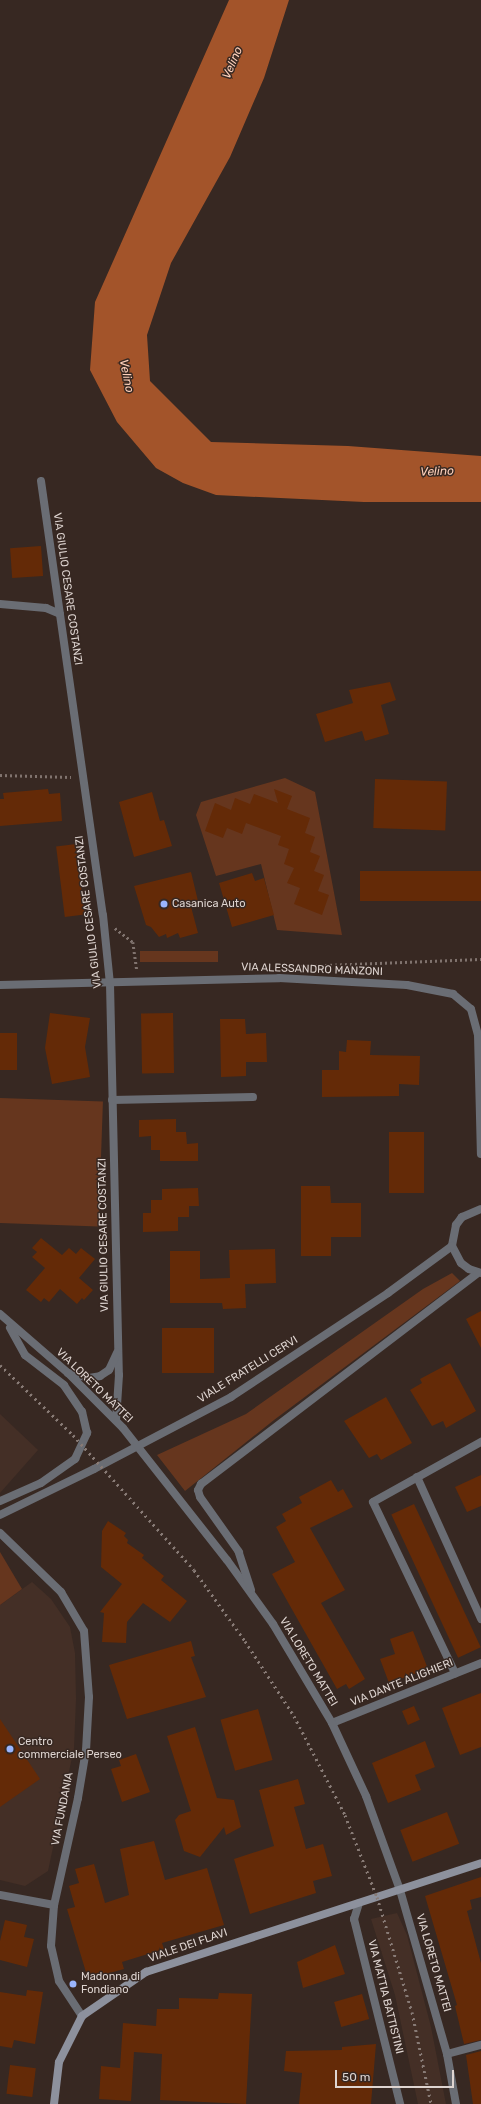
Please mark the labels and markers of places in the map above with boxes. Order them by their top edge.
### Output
place label: Casanica Auto [172,897,246,911]
marker: Casanica Auto [159,899,169,909]
place label: Centro commerciale Perseo [18,1736,122,1762]
marker: Centro commerciale Perseo [5,1744,15,1754]
place label: Madonna di Fondiano [81,1971,140,1997]
marker: Madonna di Fondiano [68,1979,78,1989]

